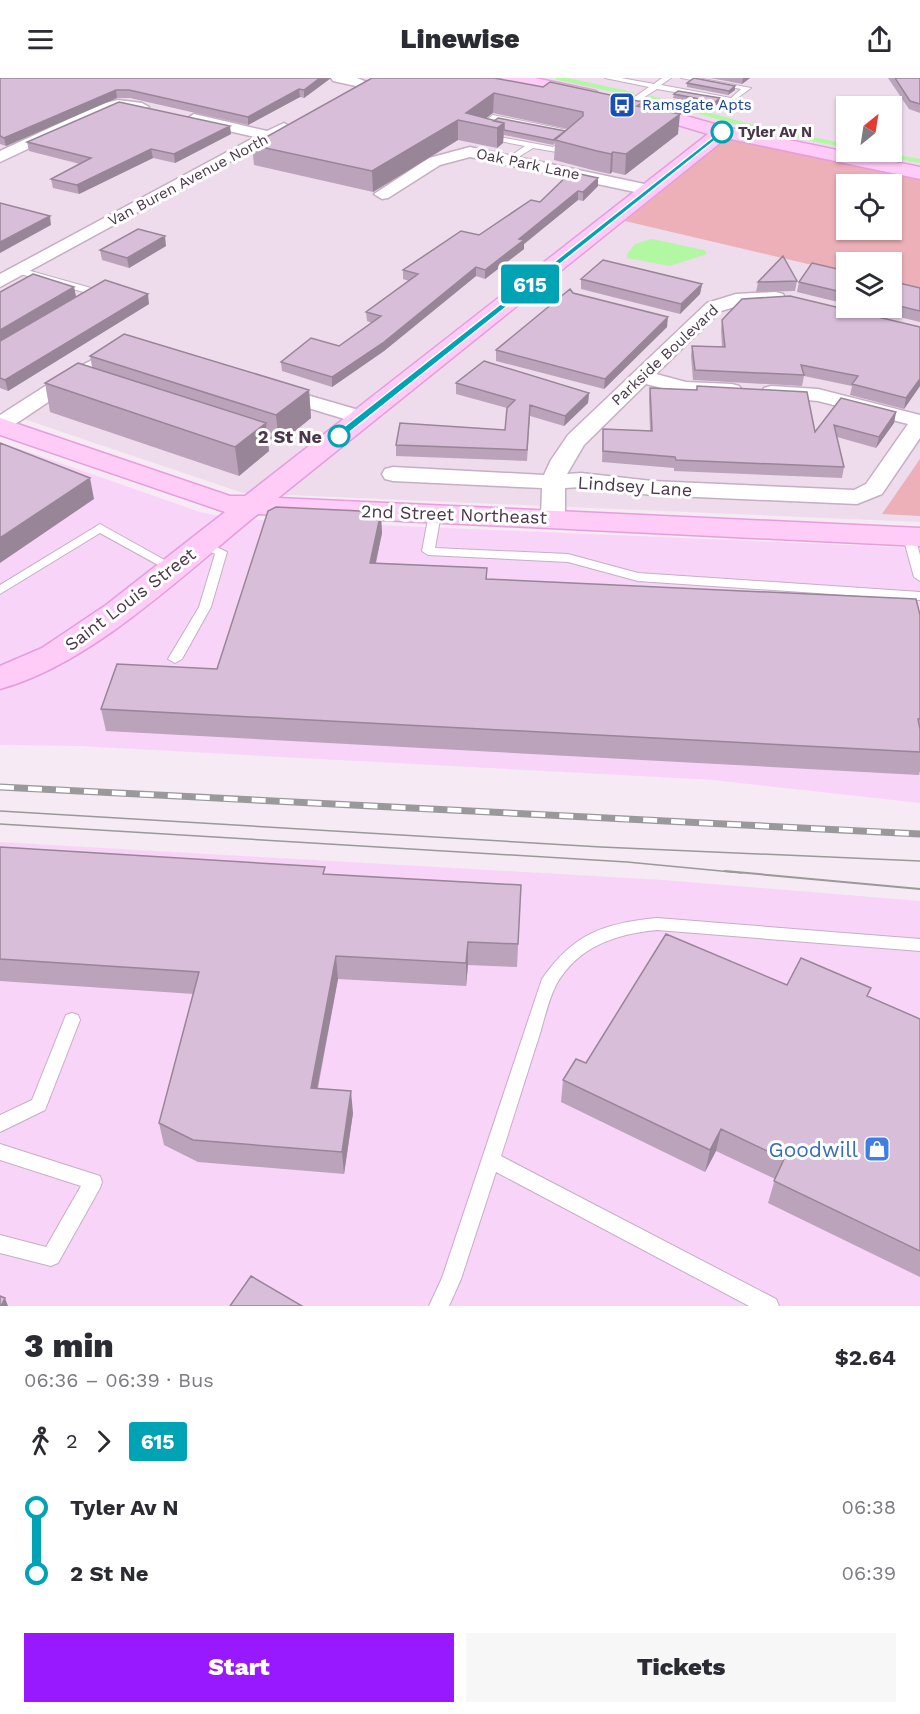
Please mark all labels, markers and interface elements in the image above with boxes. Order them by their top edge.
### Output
icon: menu [24,23,57,56]
text: Linewise [400,23,520,55]
icon: share [863,23,896,56]
bus stop icon: Ramsgate Apts [607,90,637,120]
place label: Ramsgate Apts [642,96,752,114]
north arrow [836,96,902,162]
map controls [836,96,902,318]
marker: Tyler Av N [711,121,733,143]
place label: Tyler Av N [738,123,812,141]
street label: Van Buren Avenue North [105,130,271,230]
street label: Oak Park Lane [475,144,581,184]
button: locate [836,174,902,240]
button: layers [836,252,902,318]
line badge: 615 [496,264,564,304]
text: 615 [513,272,547,297]
street label: Parkside Boulevard [608,301,722,409]
marker: 2 St Ne [328,425,350,447]
place label: 2 St Ne [258,426,322,447]
street label: Lindsey Lane [577,472,693,500]
street label: 2nd Street Northeast [361,500,548,528]
street label: Saint Louis Street [61,543,200,655]
shop icon: Goodwill [862,1134,892,1164]
place label: Goodwill [768,1137,859,1162]
text: 3 min [24,1326,114,1365]
text: $2.64 [835,1345,896,1370]
text: 06:36 – 06:39 · Bus [24,1368,214,1392]
icon: walk [24,1425,57,1458]
icon: forward [87,1425,120,1458]
text: 2 [66,1429,78,1453]
text: 615 [141,1429,175,1454]
text: Tyler Av N [70,1495,179,1520]
text: 06:38 [842,1495,896,1519]
text: 2 St Ne [70,1561,148,1586]
text: 06:39 [841,1561,896,1585]
button: Start [24,1633,454,1702]
button: Tickets [466,1633,896,1702]

